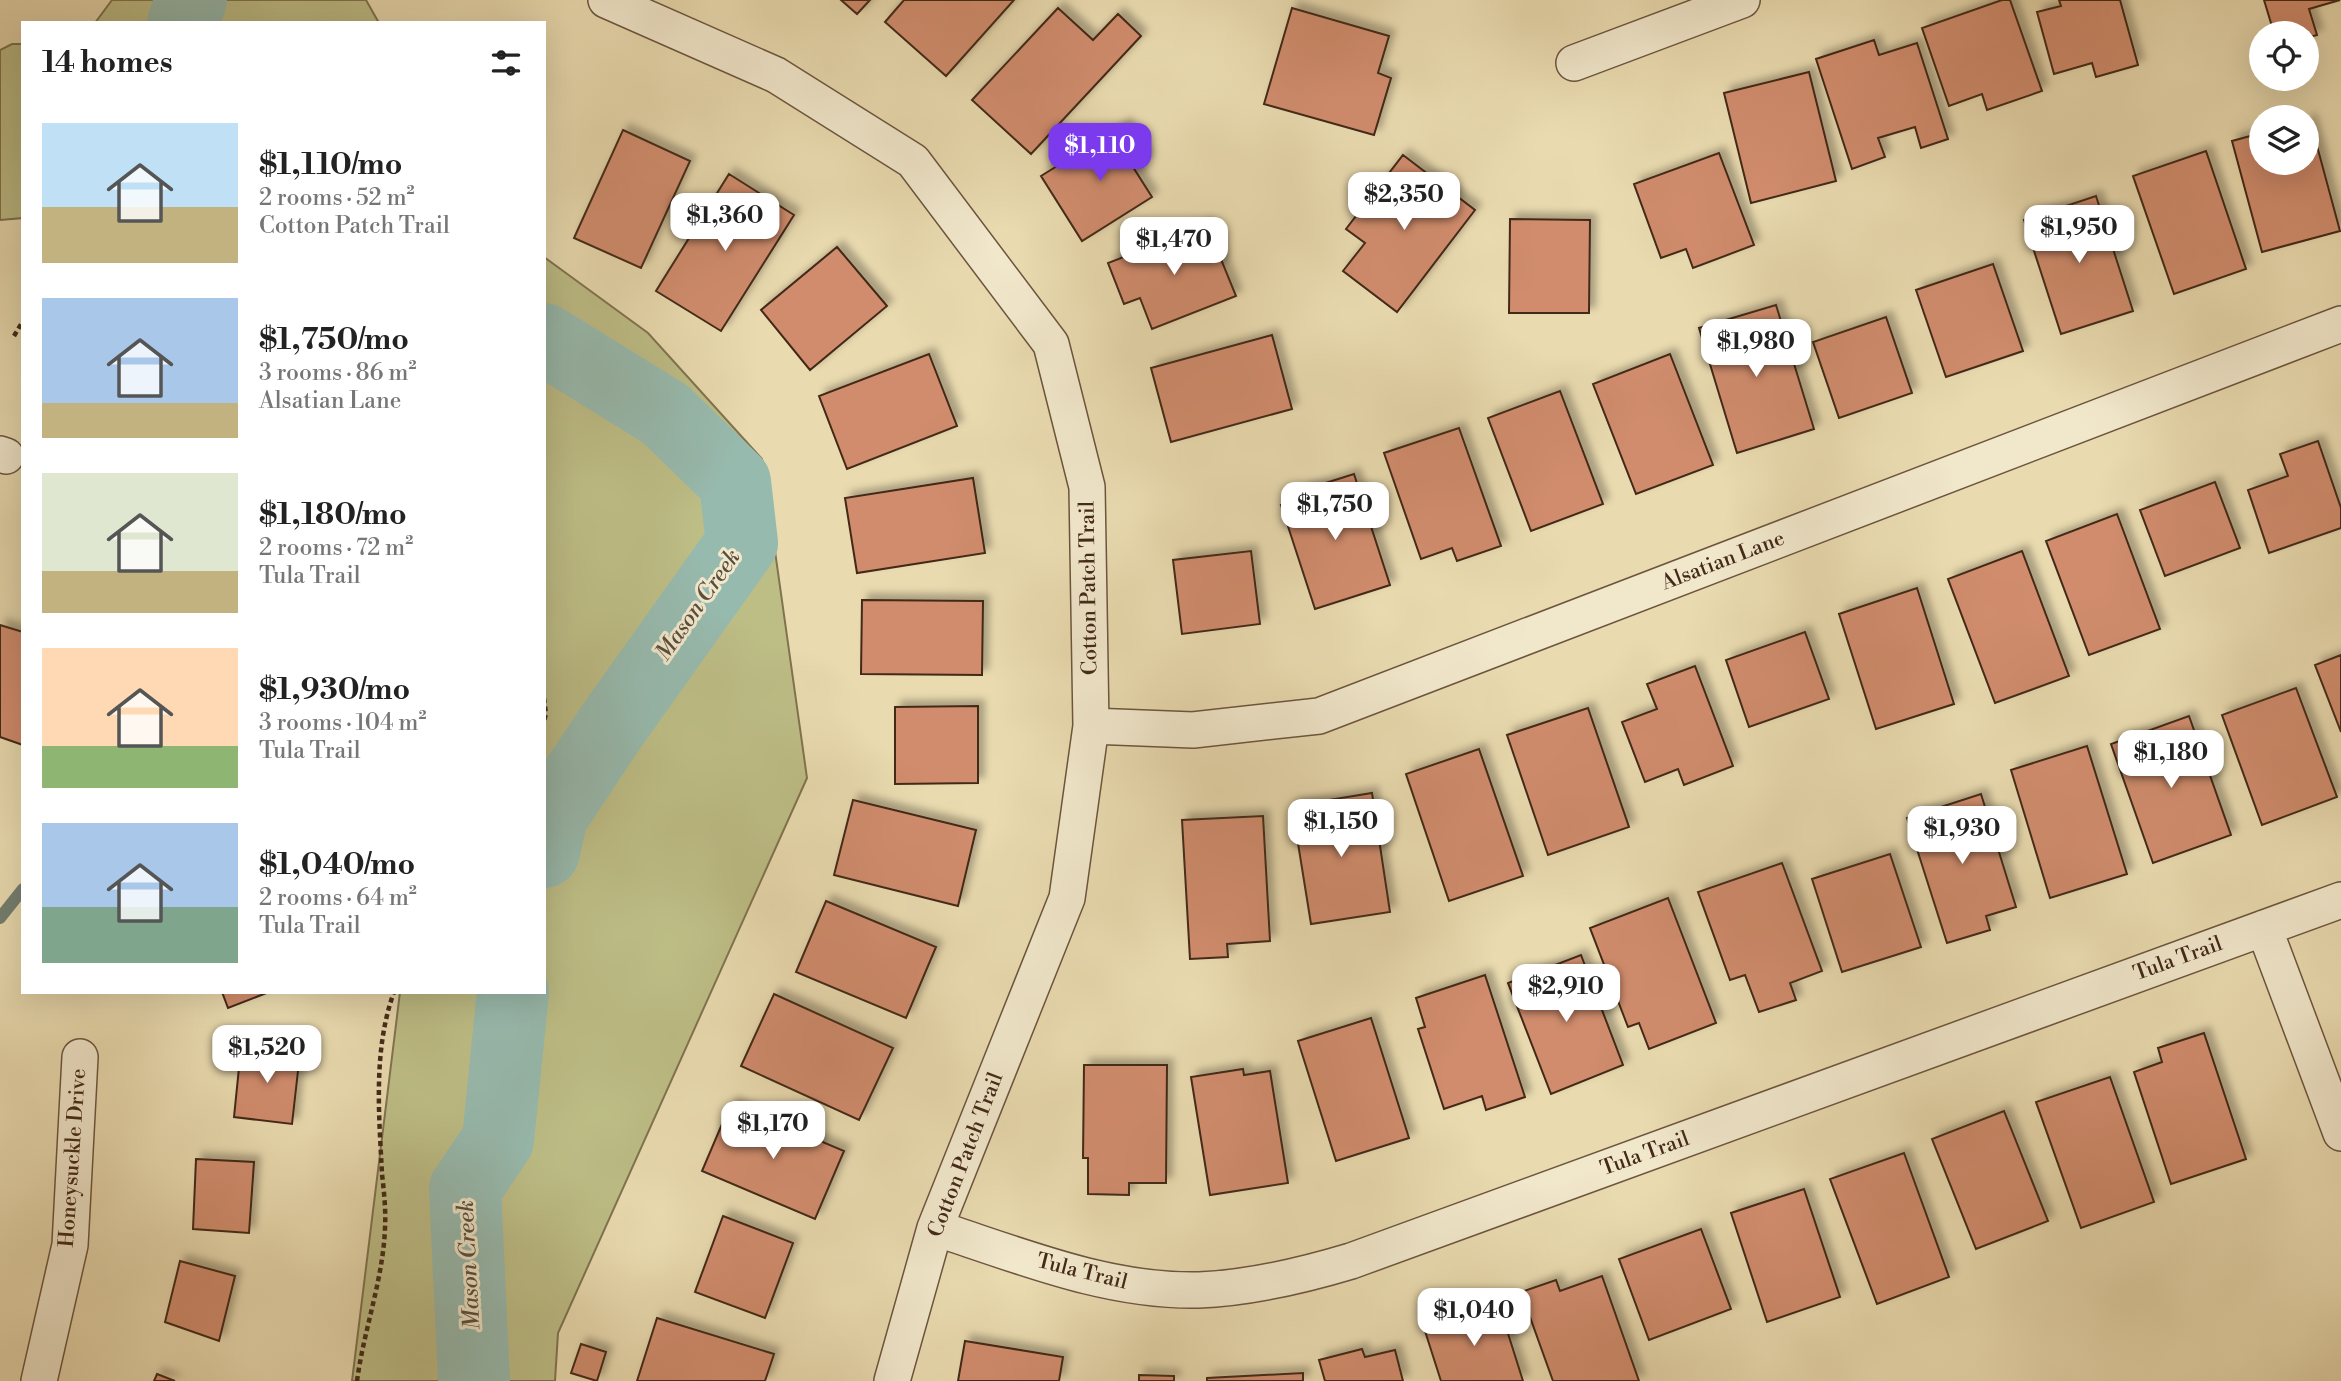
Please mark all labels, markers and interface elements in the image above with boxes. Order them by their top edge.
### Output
map controls [2249,21,2319,175]
button: locate [2249,21,2319,91]
text: 14 homes [42,44,173,82]
icon: filters [487,44,525,82]
button: layers [2249,105,2319,175]
pin: $1,110 [1043,124,1157,183]
text: $1,110 [1064,132,1136,160]
text: $1,110/mo [259,146,402,184]
icon: home [98,151,182,235]
pin: $2,350 [1347,173,1461,232]
text: $2,350 [1364,181,1444,209]
text: 2 rooms · 52 m² [259,184,415,212]
pin: $1,360 [668,194,782,253]
text: $1,360 [686,202,764,230]
pin: $1,950 [2022,205,2136,265]
text: Cotton Patch Trail [259,212,450,240]
text: $1,950 [2040,214,2118,242]
pin: $1,470 [1117,218,1231,277]
text: $1,470 [1136,226,1212,254]
pin: $1,980 [1699,320,1813,379]
text: $1,750/mo [259,321,409,359]
icon: home [98,326,182,410]
text: $1,980 [1717,328,1795,356]
text: 3 rooms · 86 m² [259,359,416,387]
text: Alsatian Lane [259,387,401,415]
pin: $1,750 [1278,482,1392,542]
text: $1,750 [1297,491,1373,519]
text: $1,180/mo [259,496,407,534]
icon: home [98,501,182,585]
street label: Cotton Patch Trail [1074,501,1104,675]
street label: Alsatian Lane [1657,526,1788,597]
text: 2 rooms · 72 m² [259,534,413,562]
water label: Mason Creek [649,544,747,666]
text: Tula Trail [259,562,361,590]
text: $1,930/mo [259,671,410,709]
icon: home [98,676,182,760]
text: 3 rooms · 104 m² [259,709,427,737]
pin: $1,180 [2114,730,2228,790]
text: Tula Trail [259,737,361,765]
text: $1,180 [2134,739,2208,767]
pin: $1,150 [1284,800,1398,859]
pin: $1,930 [1905,806,2019,866]
text: $1,150 [1304,808,1378,836]
text: $1,930 [1923,815,2001,843]
text: $1,040/mo [259,846,415,884]
icon: home [98,851,182,935]
text: 2 rooms · 64 m² [259,884,417,912]
text: Tula Trail [259,912,361,940]
street label: Tula Trail [2130,931,2226,987]
pin: $2,910 [1509,964,1623,1024]
text: $2,910 [1528,973,1604,1001]
pin: $1,520 [210,1026,324,1085]
text: $1,520 [228,1034,306,1062]
street label: Honeysuckle Drive [54,1068,92,1248]
street label: Cotton Patch Trail [923,1069,1009,1241]
pin: $1,170 [716,1102,830,1161]
text: $1,170 [737,1110,809,1138]
street label: Tula Trail [1597,1126,1693,1182]
water label: Mason Creek [452,1199,486,1331]
street label: Tula Trail [1034,1248,1130,1296]
pin: $1,040 [1417,1288,1531,1348]
text: $1,040 [1434,1297,1514,1325]

